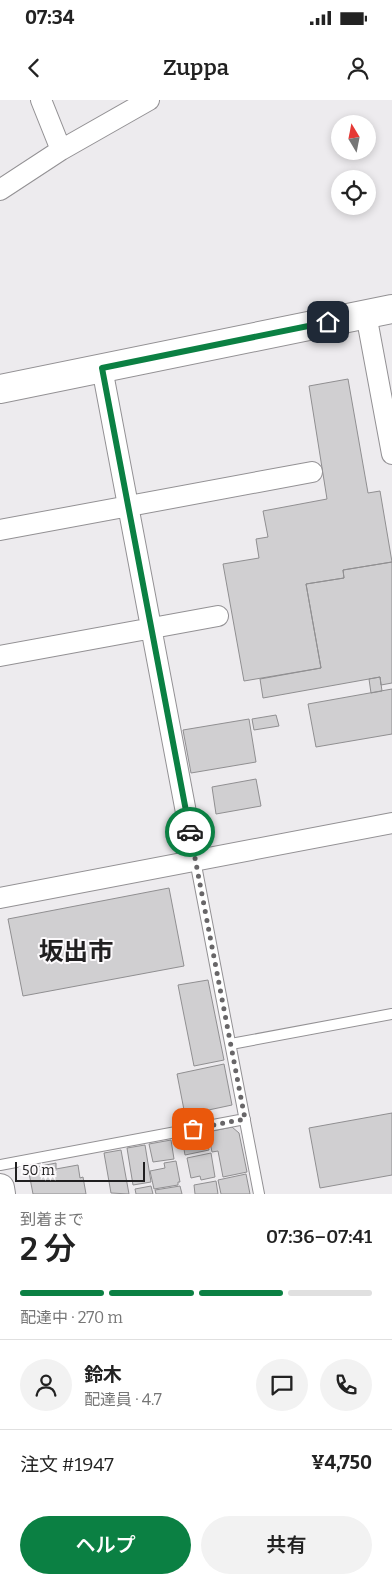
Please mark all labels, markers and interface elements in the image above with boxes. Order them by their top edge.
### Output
text: 07:34 [25,6,74,29]
icon: back [20,54,48,82]
text: Zuppa [163,54,229,81]
icon: person [344,54,372,82]
north arrow [331,115,376,160]
map controls [331,115,376,215]
button: locate [331,170,376,215]
pin [307,301,349,343]
icon: home [314,308,342,336]
courier [165,807,215,857]
icon: car [176,818,204,846]
district label: 坂出市 [38,937,114,967]
pin [172,1108,214,1150]
icon: bag [179,1115,207,1143]
scale bar [15,1159,145,1182]
text: 50 m [22,1162,55,1179]
text: 到着まで [20,1210,84,1229]
text: 07:36–07:41 [266,1225,372,1248]
text: 2 分 [20,1230,76,1268]
text: 配達中 · 270 m [20,1308,123,1327]
button: person [20,1359,72,1411]
button: chat [256,1359,308,1411]
button: phone [320,1359,372,1411]
text: 鈴木 [84,1363,122,1386]
text: 配達員 · 4.7 [84,1390,162,1409]
text: ¥4,750 [311,1451,372,1474]
text: 注文 #1947 [20,1453,114,1476]
button: ヘルプ [20,1516,191,1574]
button: 共有 [201,1516,372,1574]

